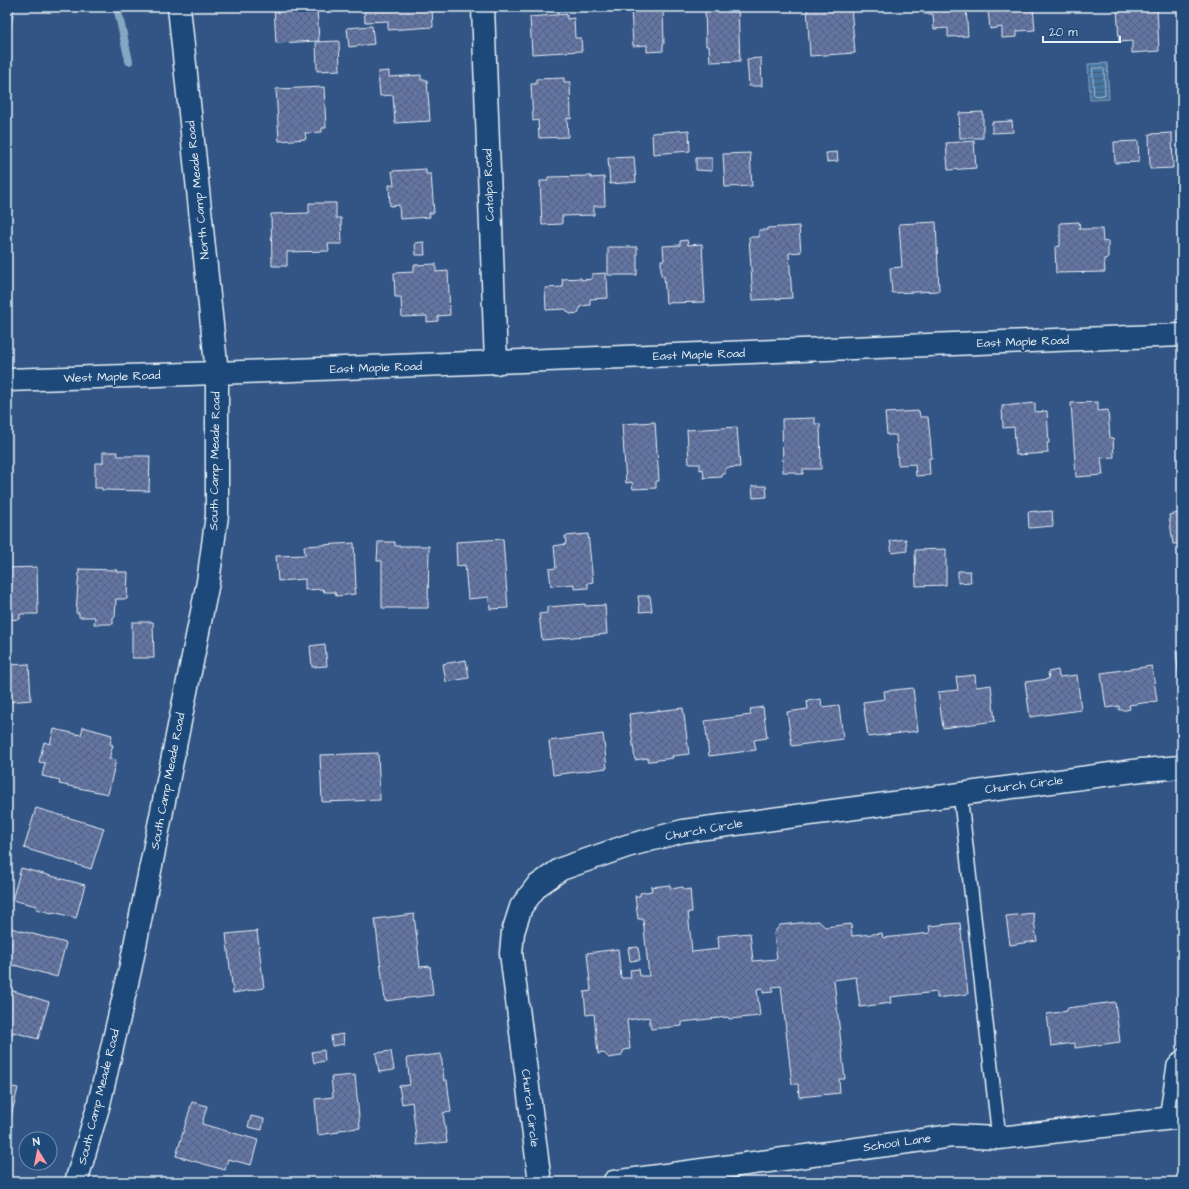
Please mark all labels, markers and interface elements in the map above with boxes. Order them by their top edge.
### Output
scale bar [1043,18,1120,44]
text: 20 m [1049,24,1078,41]
street label: North Camp Meade Road [182,120,214,260]
street label: Catalpa Road [479,148,499,222]
street label: East Maple Road [977,332,1069,352]
street label: East Maple Road [653,345,745,365]
street label: East Maple Road [330,358,422,378]
street label: West Maple Road [63,367,161,387]
street label: South Camp Meade Road [205,391,225,531]
street label: South Camp Meade Road [146,711,190,851]
street label: Church Circle [984,772,1064,798]
street label: Church Circle [664,815,745,845]
street label: South Camp Meade Road [74,1027,124,1167]
street label: Church Circle [517,1068,543,1148]
street label: School Lane [862,1130,933,1156]
north arrow [18,1131,58,1171]
text: N [32,1134,41,1150]

